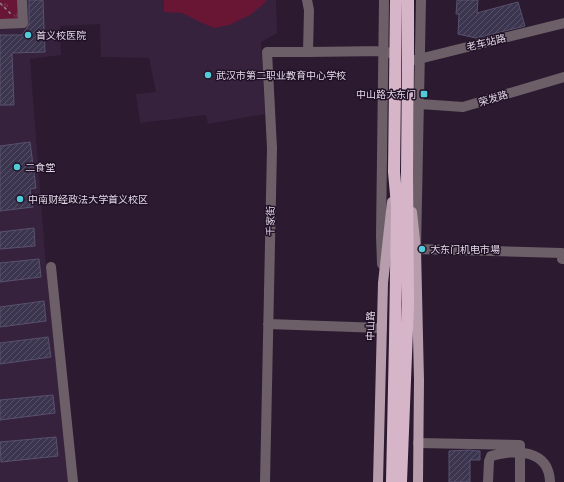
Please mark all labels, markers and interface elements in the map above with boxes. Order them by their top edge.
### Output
place label: 首义校医院 [36,28,86,42]
marker: 首义校医院 [23,30,33,40]
street label: 老车站路 [465,30,507,54]
place label: 武汉市第二职业教育中心学校 [216,68,346,82]
marker: 武汉市第二职业教育中心学校 [203,70,213,80]
place label: 中山路大东门 [356,87,416,101]
street label: 荣发路 [477,87,509,109]
marker: 中山路大东门 [419,89,429,99]
place label: 二食堂 [25,160,55,174]
marker: 二食堂 [12,162,22,172]
place label: 中南财经政法大学首义校区 [28,192,148,206]
marker: 中南财经政法大学首义校区 [15,194,25,204]
street label: 千家街 [263,206,277,236]
place label: 大东门机电市場 [430,242,500,256]
marker: 大东门机电市場 [417,244,427,254]
street label: 中山路 [363,311,377,341]

